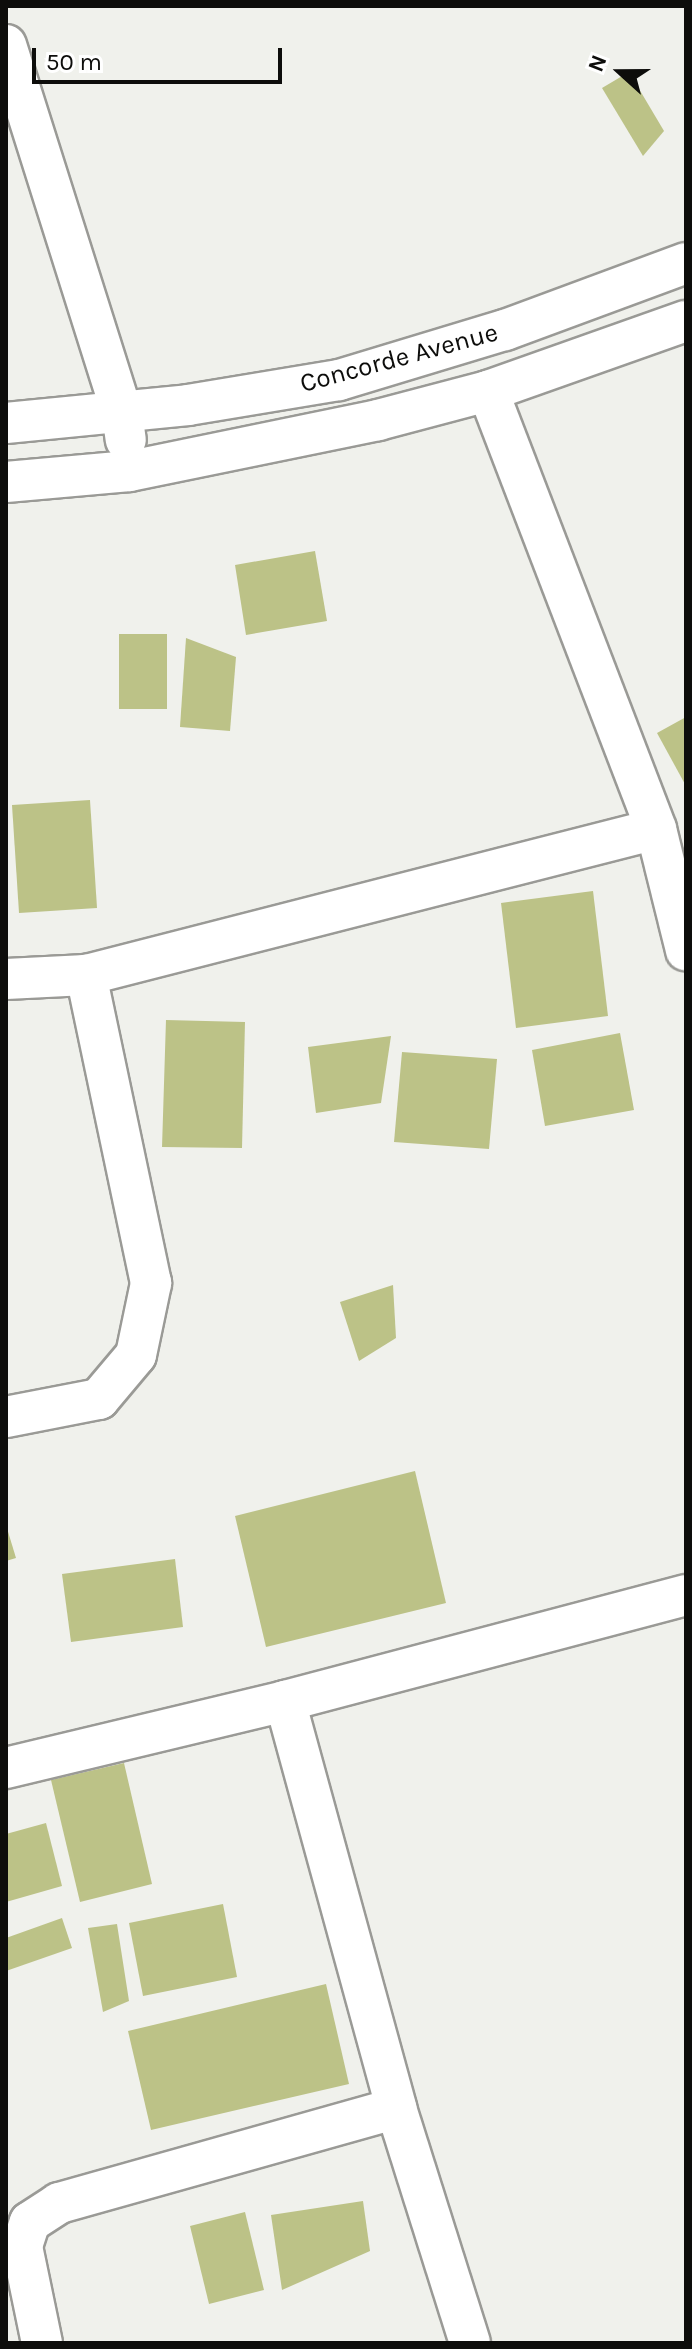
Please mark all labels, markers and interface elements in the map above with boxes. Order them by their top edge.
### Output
scale bar [36,32,286,82]
north arrow [580,32,660,112]
text: 50 m [46,48,102,76]
text: N [583,51,613,75]
street label: Concorde Avenue [297,317,501,399]

